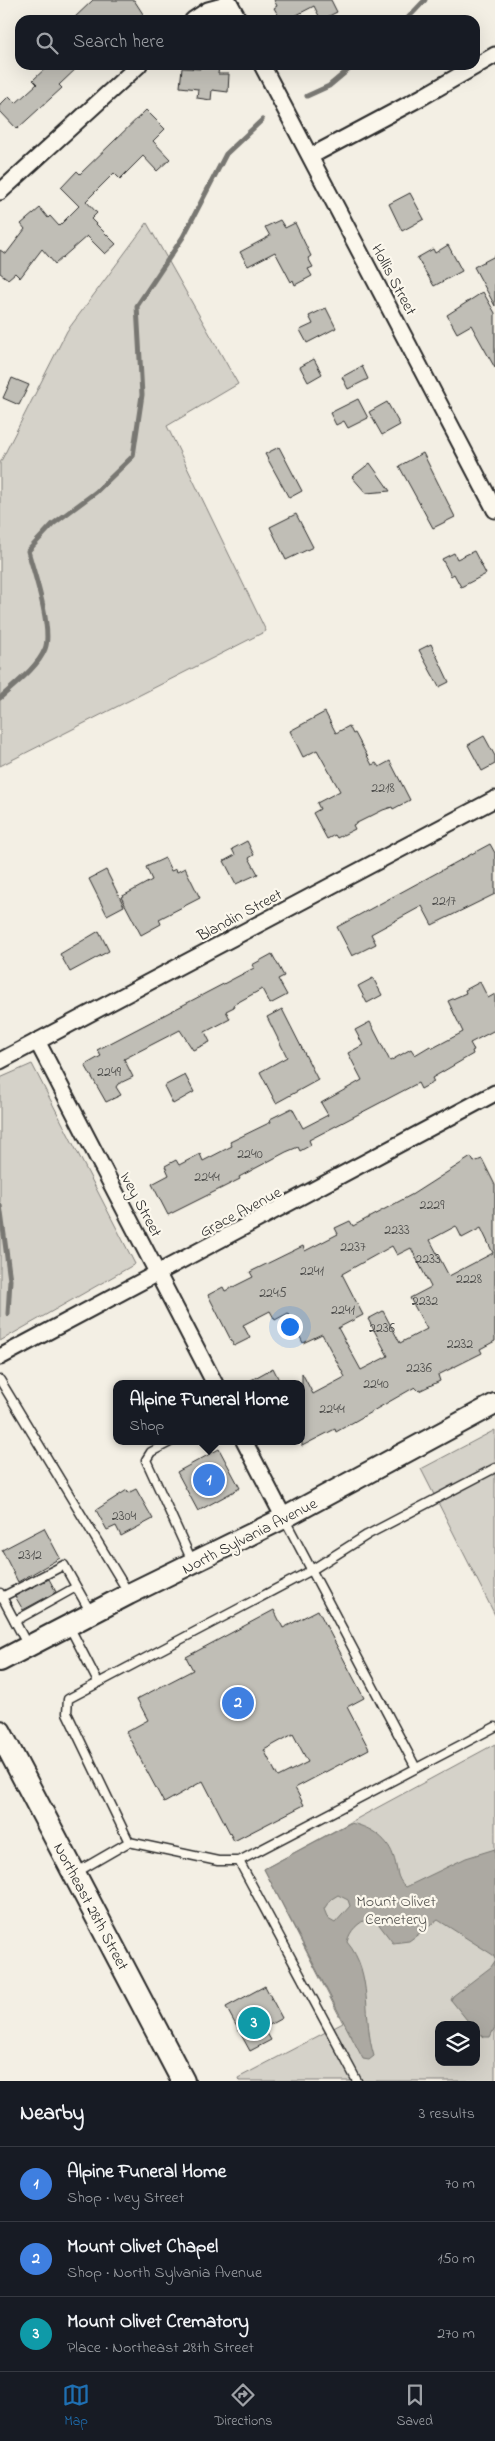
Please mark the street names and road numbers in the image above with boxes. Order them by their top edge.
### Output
street label: Hollis Street [364,240,422,320]
street label: Blandin Street [192,883,287,949]
street label: Ivey Street [113,1168,168,1242]
street label: Grace Avenue [196,1181,287,1244]
street label: North Sylvania Avenue [178,1492,322,1581]
street label: Northeast 28th Street [46,1839,134,1976]

